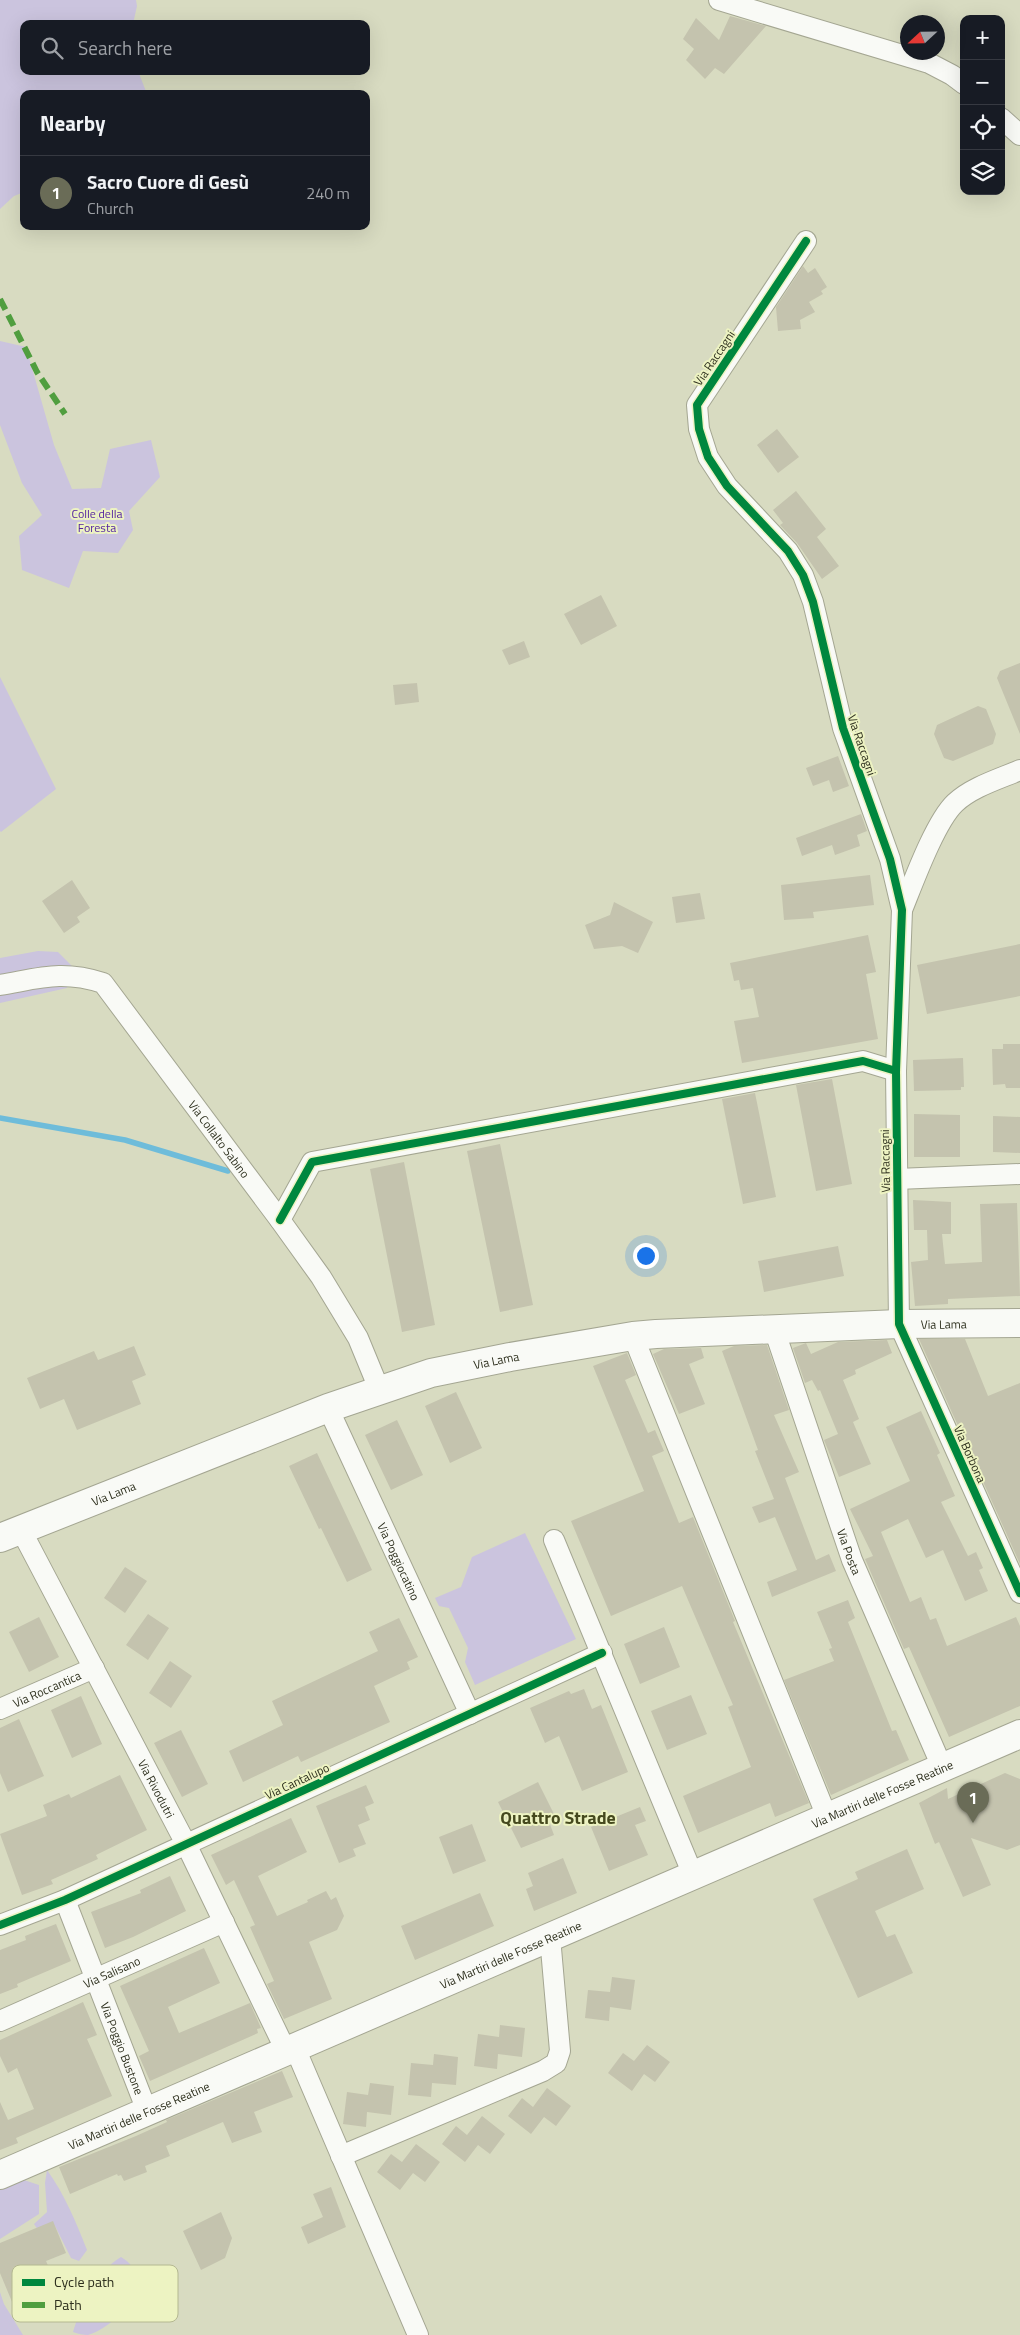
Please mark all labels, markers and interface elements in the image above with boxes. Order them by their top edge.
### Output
north arrow [900,15,945,60]
map controls [960,15,1005,195]
button: + [960,15,1005,60]
search box [20,20,370,75]
text: Search here [78,33,172,62]
icon: search [38,34,66,62]
button: − [960,60,1005,105]
button: locate [960,105,1005,150]
text: Nearby [40,107,105,139]
button: layers [960,150,1005,195]
text: Sacro Cuore di Gesù [87,167,249,196]
text: 1 [52,181,60,205]
text: 240 m [306,181,350,205]
text: Church [87,196,134,220]
street label: Via Raccagni [688,326,740,390]
park label: Colle della Foresta [72,504,122,537]
street label: Via Raccagni [843,712,881,778]
street label: Via Collalto Sabino [184,1096,255,1182]
street label: Via Raccagni [875,1129,895,1193]
your location [633,1243,659,1269]
street label: Via Lama [921,1314,967,1333]
street label: Via Lama [472,1346,520,1374]
street label: Via Borbona [949,1422,991,1486]
street label: Via Lama [88,1476,138,1510]
street label: Via Poggiocatino [373,1519,425,1603]
street label: Via Posta [833,1526,867,1578]
street label: Via Roccantica [10,1665,84,1712]
street label: Via Martiri delle Fosse Reatine [808,1755,956,1833]
street label: Via Rivodutri [134,1756,180,1821]
street label: Via Cantalupo [262,1758,332,1804]
pin: 1 [957,1782,989,1823]
district label: Quattro Strade [500,1804,616,1831]
street label: Via Martiri delle Fosse Reatine [437,1915,584,1993]
street label: Via Salisano [80,1951,143,1993]
street label: Via Poggio Bustone [96,1999,149,2097]
street label: Via Martiri delle Fosse Reatine [65,2076,212,2154]
legend [12,2265,178,2322]
text: Cycle path [54,2271,114,2292]
text: Path [54,2294,82,2315]

